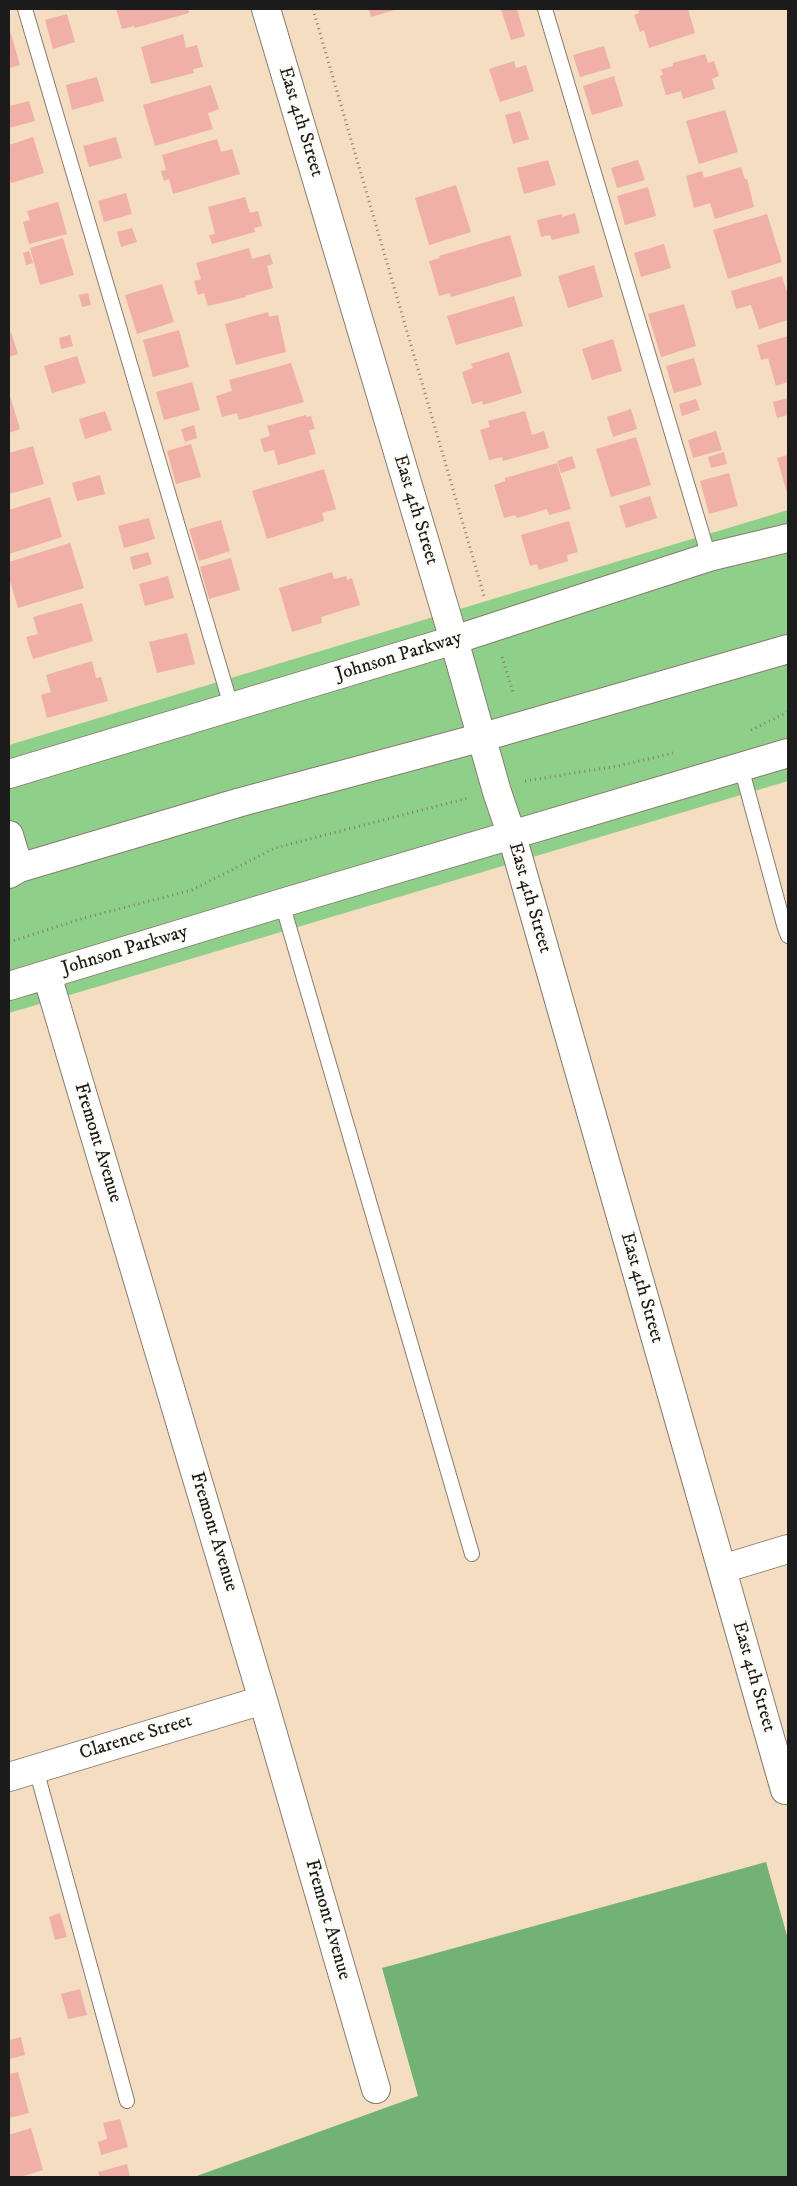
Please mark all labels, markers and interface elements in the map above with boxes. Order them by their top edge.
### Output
street label: East 4th Street [272,64,328,180]
street label: East 4th Street [387,452,443,568]
street label: Johnson Parkway [333,627,465,687]
street label: East 4th Street [502,840,556,956]
street label: Johnson Parkway [59,921,191,981]
street label: Fremont Avenue [68,1080,126,1206]
street label: East 4th Street [614,1230,668,1346]
street label: Fremont Avenue [184,1469,242,1595]
street label: East 4th Street [726,1619,780,1735]
street label: Clarence Street [77,1710,195,1766]
street label: Fremont Avenue [299,1857,355,1983]

